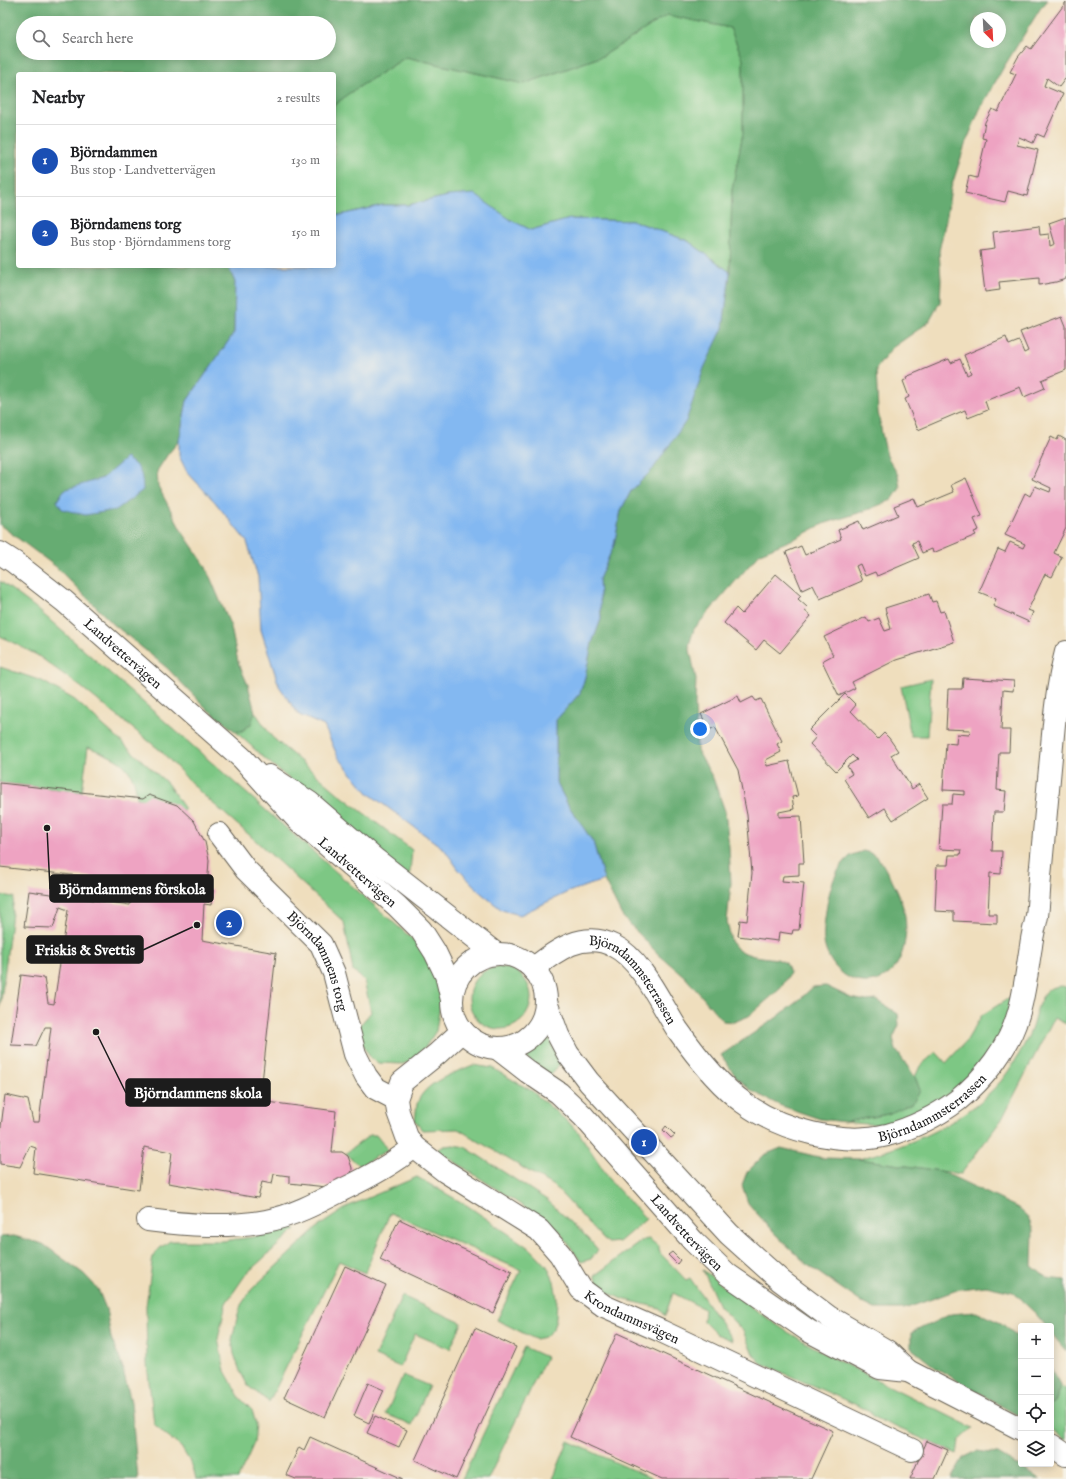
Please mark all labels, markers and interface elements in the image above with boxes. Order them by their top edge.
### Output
north arrow [970,12,1006,48]
search box [16,16,336,60]
icon: search [30,27,52,49]
text: Search here [62,29,133,48]
text: Nearby [32,88,85,109]
text: 2 results [276,90,320,107]
text: Björndammen [70,143,158,162]
text: 1 [43,152,47,169]
text: 130 m [291,152,320,169]
text: Bus stop · Landvettervägen [70,162,216,179]
text: Björndamens torg [70,215,181,234]
text: 2 [42,224,48,241]
text: 150 m [291,224,320,241]
text: Bus stop · Björndammens torg [70,234,231,251]
street label: Landvettervägen [80,615,166,694]
your location [690,719,710,739]
street label: Landvettervägen [314,833,400,912]
callout: Björndammens förskola [50,875,213,902]
text: Björndammens förskola [59,880,206,899]
pin: 2 [216,908,242,938]
street label: Björndammens torg [283,908,352,1014]
street label: Björndammsterrassen [588,932,680,1028]
callout: Friskis & Svettis [27,936,143,963]
text: Friskis & Svettis [35,941,136,960]
street label: Björndammsterrassen [876,1070,991,1147]
callout: Björndammens skola [126,1079,270,1106]
text: Björndammens skola [134,1084,262,1103]
pin: 1 [631,1127,657,1157]
street label: Landvettervägen [646,1191,727,1276]
street label: Krondammsvägen [580,1286,683,1349]
map controls [1018,1323,1054,1467]
button: + [1018,1323,1054,1359]
button: − [1018,1359,1054,1395]
button: locate [1018,1395,1054,1431]
button: layers [1018,1431,1054,1467]

